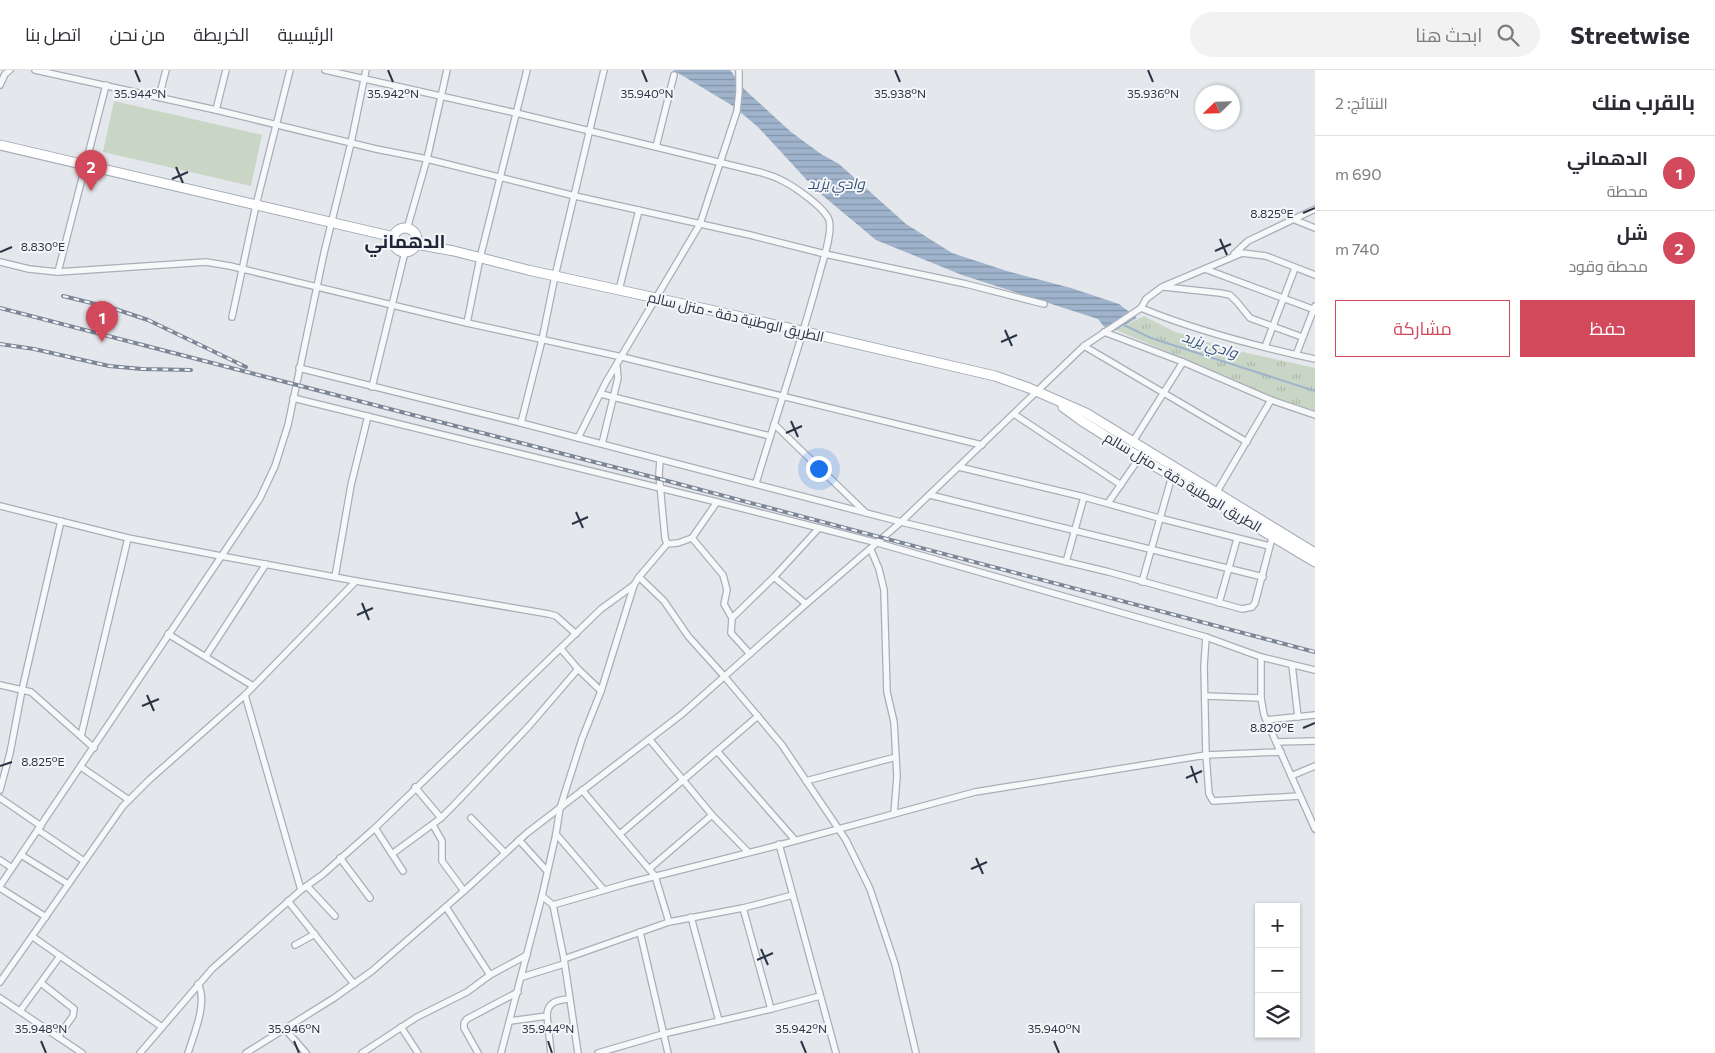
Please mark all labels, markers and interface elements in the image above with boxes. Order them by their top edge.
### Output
search box [1190,12,1540,57]
text: Streetwise [1570,20,1690,49]
icon: search [1494,21,1522,49]
text: اتصل بنا [25,23,81,45]
text: من نحن [109,23,165,45]
text: الخريطة [193,23,249,45]
text: الرئيسية [277,23,334,45]
text: ابحث هنا [1415,23,1482,46]
north arrow [1195,85,1240,130]
text: 35.944°N [114,86,166,100]
text: 35.942°N [367,86,419,100]
text: 35.940°N [620,86,674,100]
text: 35.938°N [874,86,926,100]
text: 35.936°N [1127,86,1179,100]
text: بالقرب منك [1592,89,1695,114]
text: النتائج: 2 [1335,93,1388,112]
text: الدهماني [1567,146,1648,169]
pin: 2 [75,150,107,191]
text: 690 m [1335,164,1382,183]
text: 1 [1675,164,1683,183]
water label: وادي يزيد [807,174,866,196]
text: محطة [1607,181,1648,200]
text: 8.825°E [1250,206,1294,220]
text: شل [1617,221,1648,244]
district label: الدهماني [364,229,446,257]
text: 8.830°E [21,239,65,253]
text: 740 m [1335,239,1380,258]
text: 2 [1674,239,1684,258]
text: محطة وقود [1568,256,1648,275]
street label: الطريق الوطنية دقة - منزل سالم [646,288,826,347]
button: مشاركة [1335,300,1510,357]
button: حفظ [1520,300,1695,357]
pin: 1 [86,301,118,342]
water label: وادي يزيد [1179,327,1241,366]
street label: الطريق الوطنية دقة - منزل سالم [1101,428,1265,537]
your location [806,456,832,482]
text: 8.820°E [1250,720,1294,734]
text: 8.825°E [21,754,65,768]
map controls [1255,903,1300,1038]
button: + [1255,903,1300,948]
button: − [1255,948,1300,993]
button: layers [1255,993,1300,1038]
text: 35.948°N [15,1021,67,1035]
text: 35.946°N [268,1021,320,1035]
text: 35.944°N [522,1021,574,1035]
text: 35.942°N [775,1021,827,1035]
text: 35.940°N [1027,1021,1081,1035]

